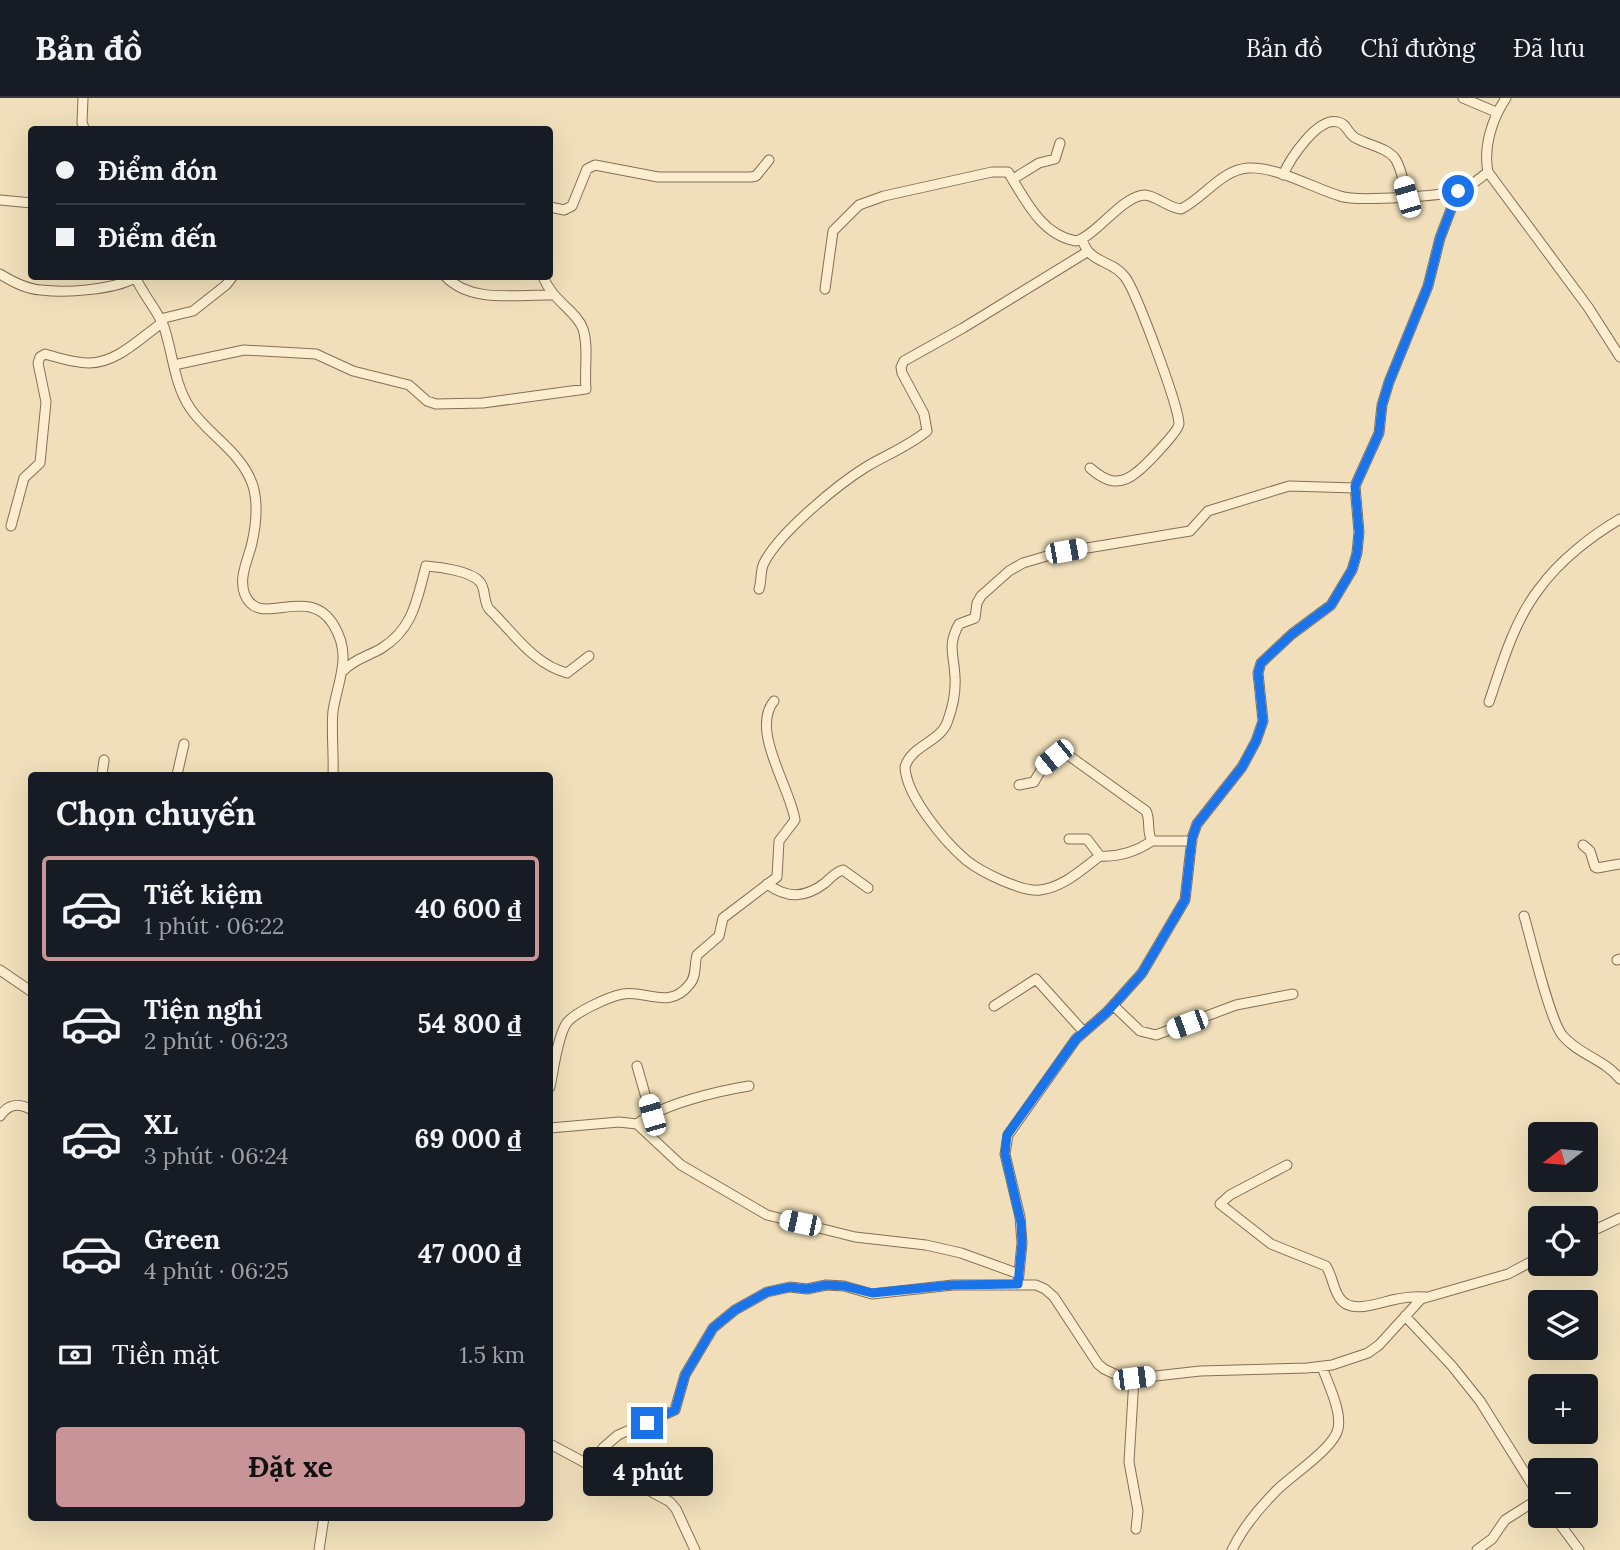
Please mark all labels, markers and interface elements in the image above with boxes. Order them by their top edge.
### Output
text: Bản đồ [35,27,142,69]
text: Bản đồ [1246,33,1323,64]
text: Chỉ đường [1361,33,1475,64]
text: Đã lưu [1513,33,1585,64]
text: Điểm đón [98,154,218,187]
car [1392,174,1423,220]
route start [1442,175,1474,207]
text: Điểm đến [98,221,217,254]
car [1044,537,1089,565]
car [1032,736,1077,778]
text: Chọn chuyến [56,793,256,834]
icon: car [60,877,123,940]
text: Tiết kiệm [144,878,263,911]
text: 40 600 ₫ [415,892,521,925]
text: 1 phút · 06:22 [144,911,284,940]
icon: car [60,992,123,1055]
text: Tiện nghi [144,993,262,1026]
text: 54 800 ₫ [418,1007,521,1040]
car [1164,1007,1211,1041]
text: 2 phút · 06:23 [144,1026,289,1055]
car [637,1092,668,1138]
icon: car [60,1107,123,1170]
text: XL [144,1108,178,1141]
text: 69 000 ₫ [414,1122,521,1155]
north arrow [1528,1122,1598,1192]
map controls [1528,1122,1598,1528]
text: 3 phút · 06:24 [144,1141,289,1170]
button: locate [1528,1206,1598,1276]
car [778,1208,823,1238]
icon: car [60,1222,123,1285]
text: Green [144,1223,220,1256]
text: 47 000 ₫ [418,1237,521,1270]
text: 4 phút · 06:25 [144,1256,289,1285]
button: layers [1528,1290,1598,1360]
icon: cash [56,1336,94,1374]
text: Tiền mặt [112,1338,219,1371]
text: 1.5 km [459,1340,525,1369]
car [1112,1365,1157,1391]
button: + [1528,1374,1598,1444]
route end [631,1407,663,1439]
button: Đặt xe [56,1427,525,1507]
callout: 4 phút [582,1448,712,1496]
text: 4 phút [613,1457,683,1486]
button: − [1528,1458,1598,1528]

